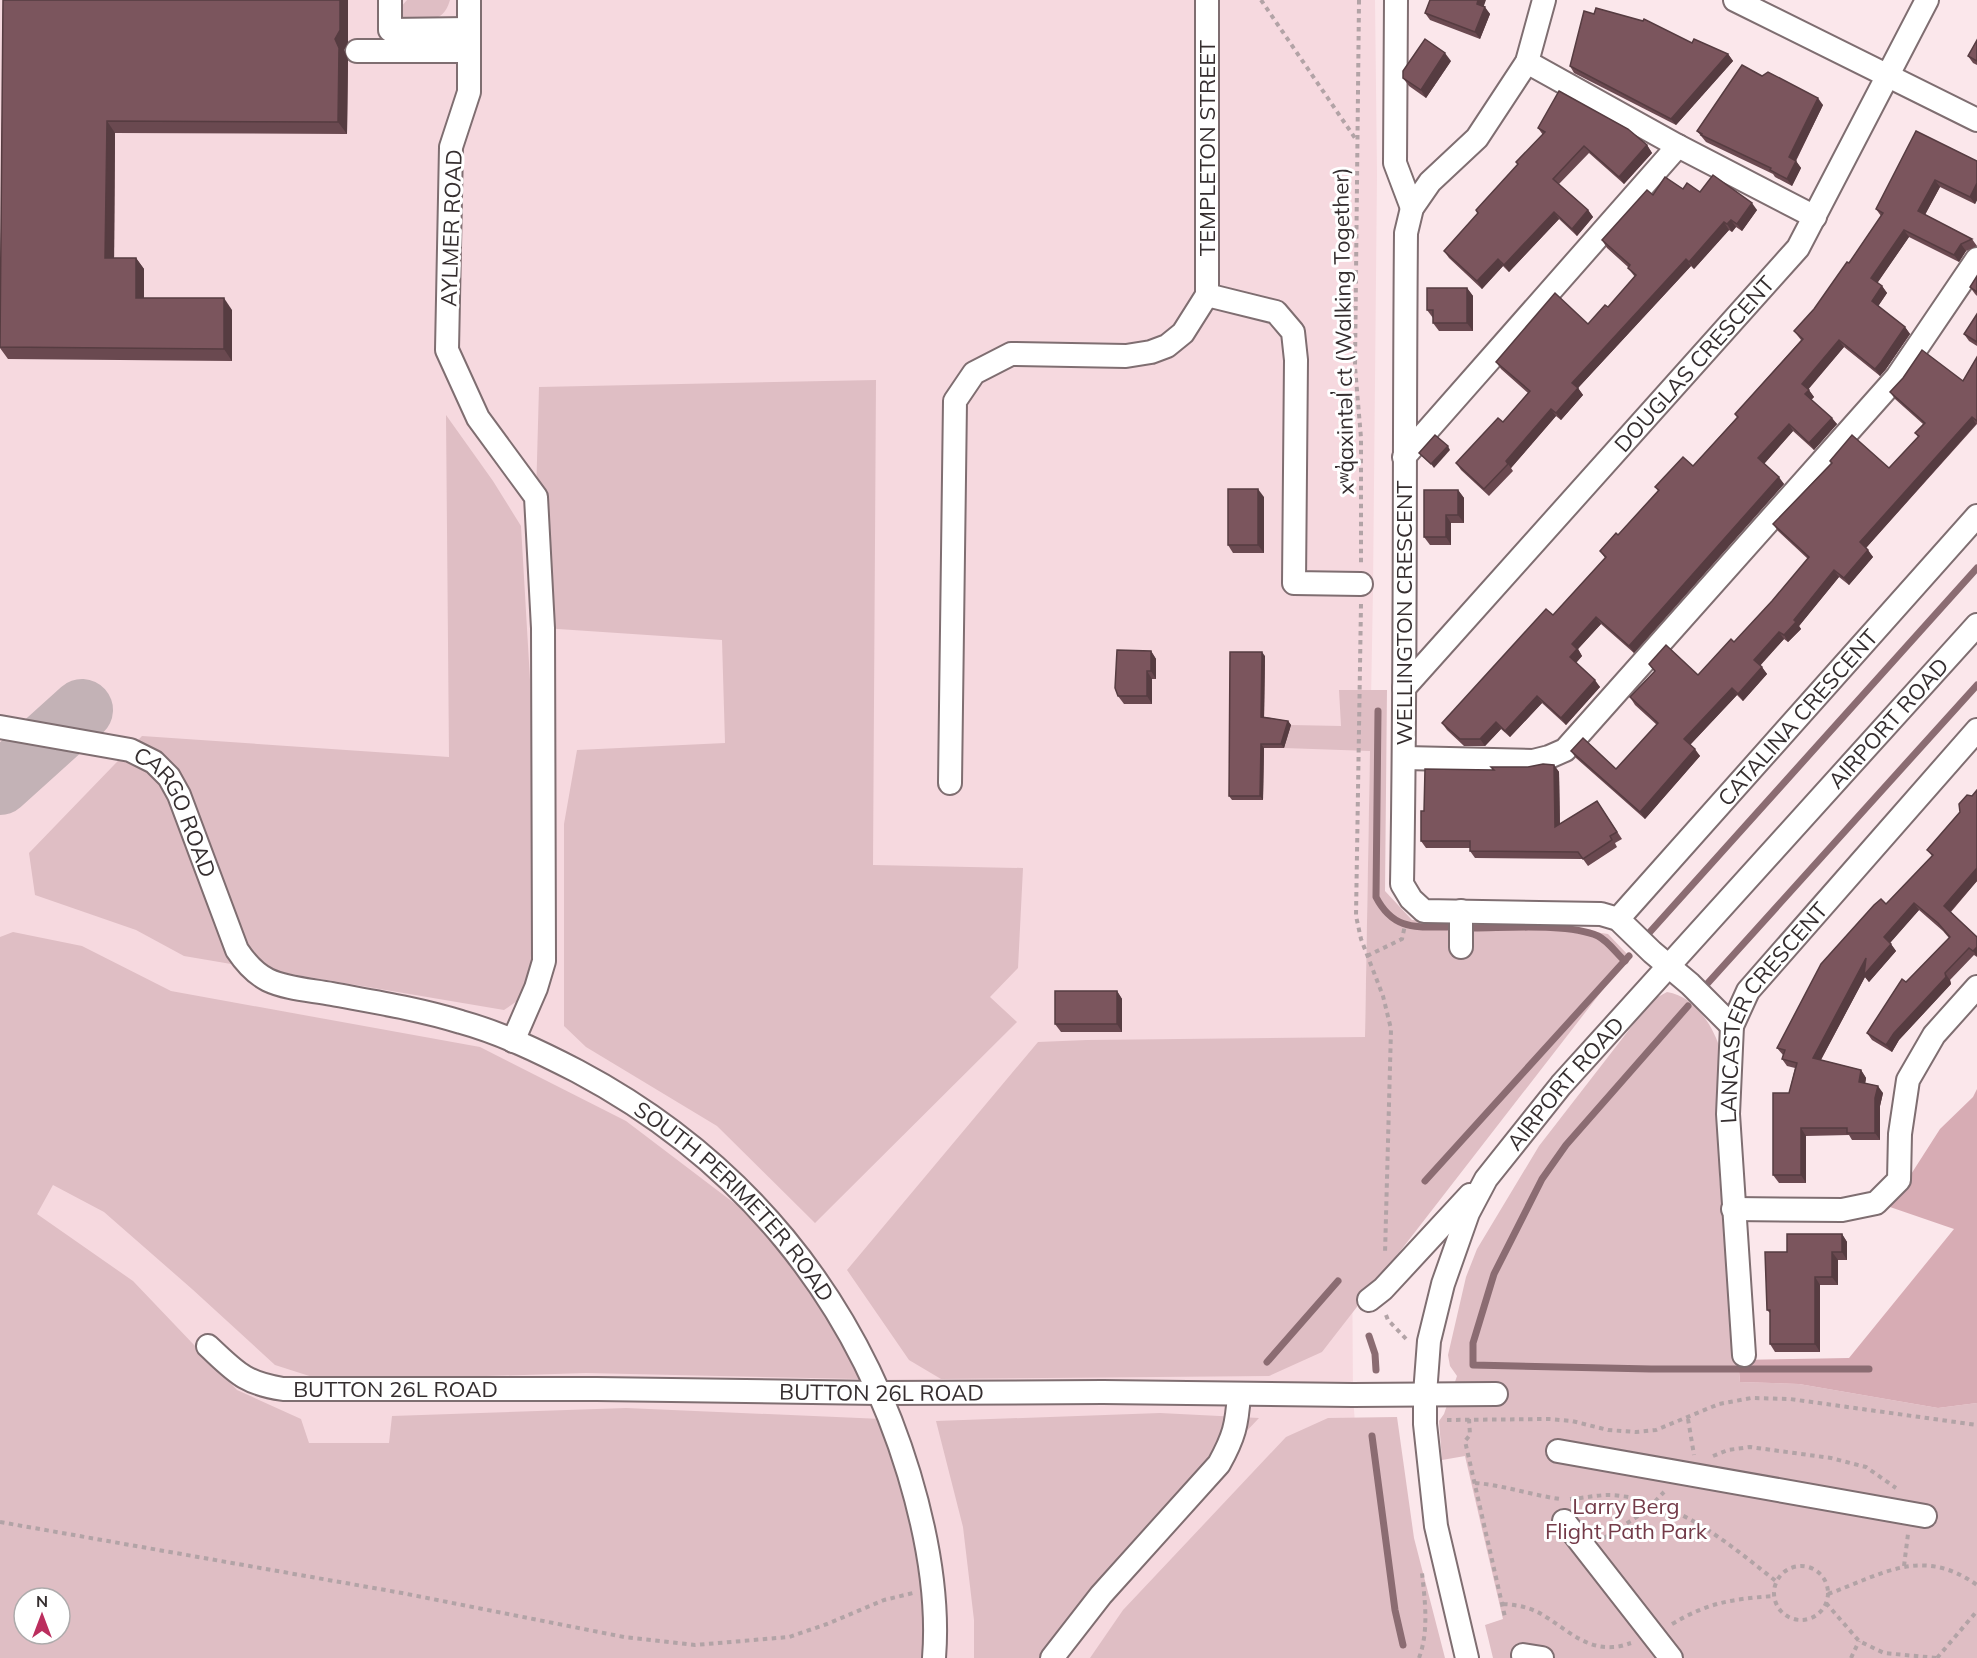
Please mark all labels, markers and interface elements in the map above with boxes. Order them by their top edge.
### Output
street label: TEMPLETON STREET [1193,40,1221,256]
street label: AYLMER ROAD [434,149,468,307]
street label: xʷq̓axintəl̕ ct (Walking Together) [1325,167,1360,495]
street label: DOUGLAS CRESCENT [1608,270,1780,458]
street label: WELLINGTON CRESCENT [1390,480,1418,746]
street label: CATALINA CRESCENT [1711,623,1884,812]
street label: AIRPORT ROAD [1822,652,1955,794]
street label: CARGO ROAD [129,740,223,881]
street label: LANCASTER CRESCENT [1714,896,1834,1124]
street label: AIRPORT ROAD [1501,1011,1630,1156]
street label: SOUTH PERIMETER ROAD [629,1095,840,1307]
street label: BUTTON 26L ROAD [293,1375,498,1403]
street label: BUTTON 26L ROAD [779,1378,984,1407]
park label: Larry Berg Flight Path Park [1545,1492,1708,1545]
north arrow [12,1586,72,1646]
text: N [36,1591,48,1611]

